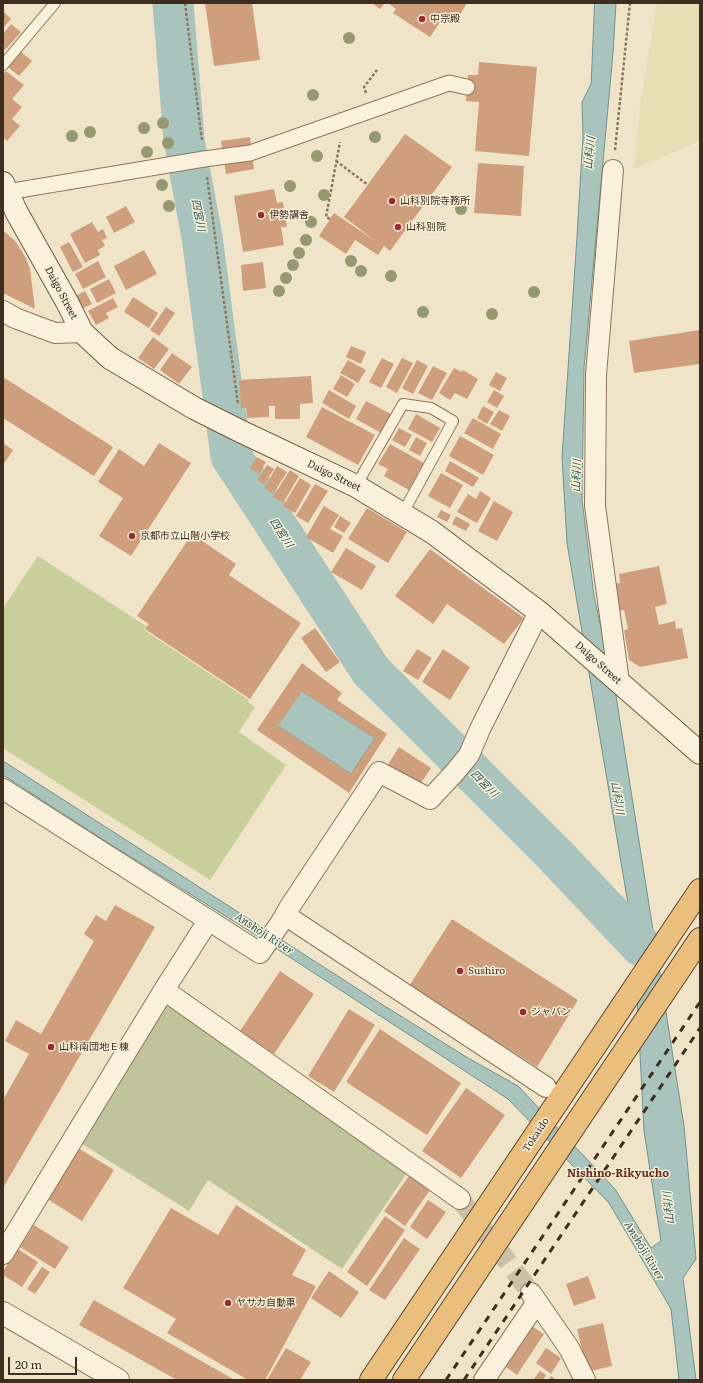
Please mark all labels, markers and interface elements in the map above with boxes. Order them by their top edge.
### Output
place label: 中宗殿 [430,13,460,25]
marker: 中宗殿 [417,14,427,24]
water label: 山科川 [582,136,598,170]
place label: 山科別院寺務所 [400,195,470,207]
marker: 山科別院寺務所 [387,196,397,206]
water label: 四宮川 [188,198,208,232]
place label: 伊勢講舎 [269,209,309,221]
marker: 伊勢講舎 [256,210,266,220]
place label: 山科別院 [406,221,446,233]
marker: 山科別院 [393,222,403,232]
street label: Daigo Street [42,264,80,322]
street label: Daigo Street [305,458,363,494]
water label: 山科川 [570,459,584,493]
water label: 四宮川 [266,516,296,550]
place label: 京都市立山階小学校 [140,530,230,542]
marker: 京都市立山階小学校 [127,531,137,541]
street label: Daigo Street [572,639,624,687]
water label: 四宮川 [468,768,500,800]
water label: 山科川 [608,781,626,815]
water label: Anshōji River [232,910,296,958]
place label: Sushiro [468,965,505,977]
marker: Sushiro [455,966,465,976]
place label: ジャパン [531,1006,571,1018]
marker: ジャパン [518,1007,528,1017]
place label: 山科南団地Ｅ棟 [59,1041,129,1053]
marker: 山科南団地Ｅ棟 [46,1042,56,1052]
street label: Tokaido [520,1115,552,1155]
district label: Nishino-Rikyucho [567,1167,669,1181]
water label: 山科川 [661,1191,677,1225]
water label: Anshōji River [621,1219,667,1283]
place label: ヤサカ自動車 [236,1297,296,1309]
marker: ヤサカ自動車 [223,1298,233,1308]
scale bar [10,1349,79,1375]
text: 20 m [15,1355,42,1373]

